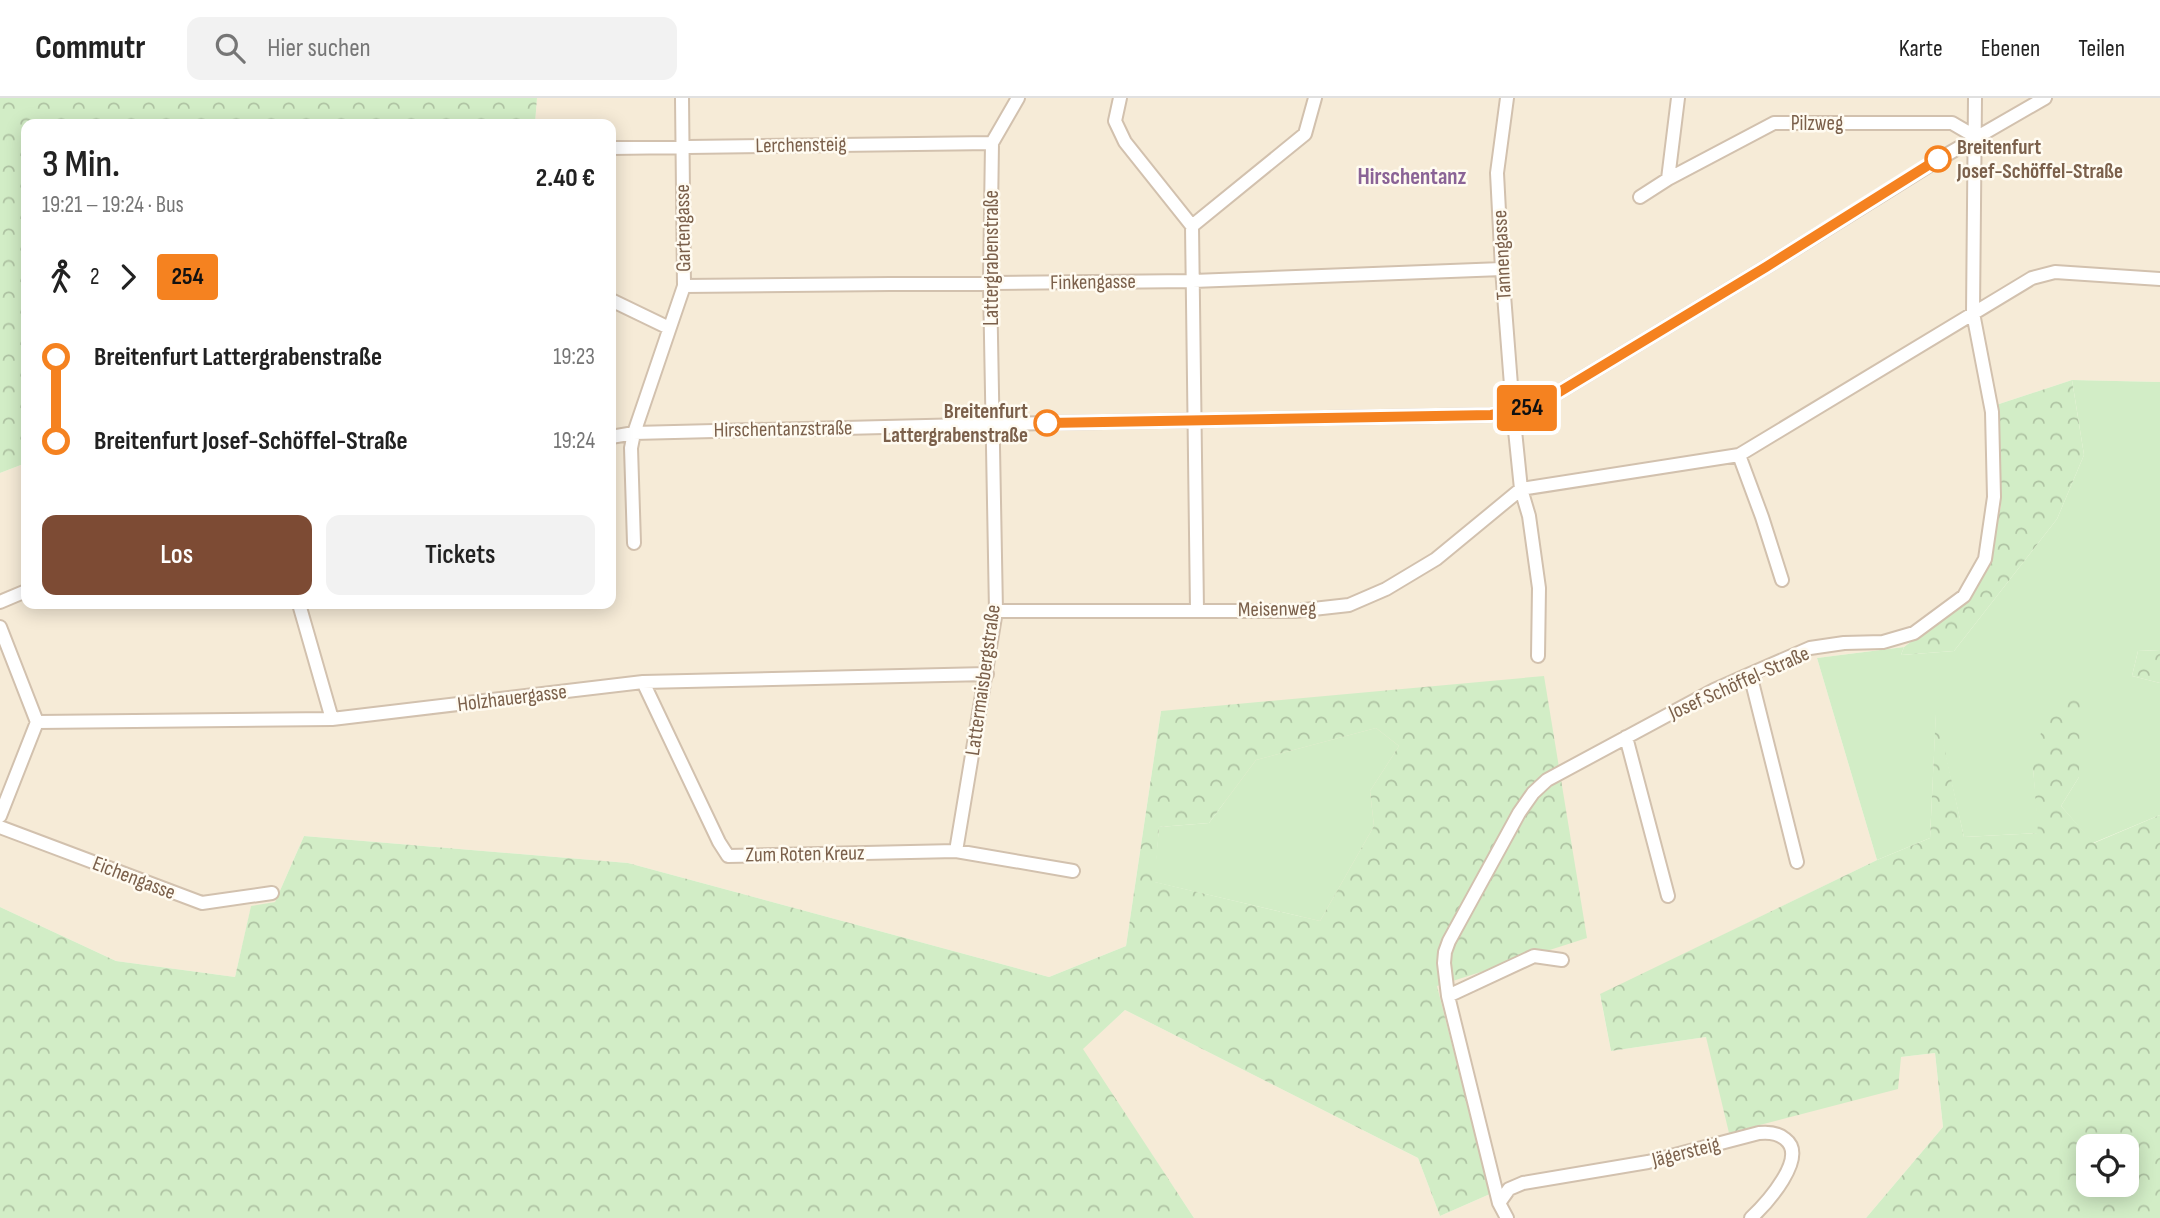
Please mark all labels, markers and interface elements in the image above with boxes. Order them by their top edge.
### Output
search box [187,17,677,80]
text: Commutr [35,28,145,68]
icon: search [211,29,249,67]
text: Hier suchen [267,33,371,64]
text: Karte [1899,34,1943,63]
text: Ebenen [1981,34,2040,63]
text: Teilen [2078,34,2125,63]
street label: Pilzweg [1791,111,1843,136]
street label: Lerchensteig [755,132,847,158]
place label: Breitenfurt Josef-Schöffel-Straße [1956,135,2123,184]
text: 3 Min. [42,142,120,187]
marker: Breitenfurt Josef-Schöffel-Straße [1925,146,1951,172]
text: 2.40 € [536,163,595,194]
district label: Hirschentanz [1358,163,1467,191]
street label: Gartengasse [670,184,696,272]
street label: Lattergrabenstraße [979,190,1004,326]
text: 19:21 – 19:24 · Bus [42,191,184,219]
street label: Tannengasse [1487,209,1517,301]
icon: walk [42,258,80,296]
icon: forward [109,258,147,296]
text: 254 [171,262,204,291]
text: 2 [90,263,99,291]
street label: Finkengasse [1050,269,1136,295]
text: Breitenfurt Lattergrabenstraße [94,342,382,373]
text: 19:23 [553,343,595,371]
line badge: 254 [1487,385,1567,431]
text: 254 [1511,393,1543,422]
place label: Breitenfurt Lattergrabenstraße [883,399,1028,448]
marker: Breitenfurt Lattergrabenstraße [1034,410,1060,436]
street label: Hirschentanzstraße [713,415,853,443]
text: Breitenfurt Josef-Schöffel-Straße [94,426,408,457]
text: 19:24 [553,427,595,455]
button: Los [42,515,312,595]
button: Tickets [326,515,595,595]
street label: Meisenweg [1238,596,1316,622]
street label: Lattermaisbergstraße [960,603,1006,757]
street label: Josef Schöffel-Straße [1664,641,1813,726]
street label: Holzhauergasse [456,679,568,717]
street label: Zum Roten Kreuz [745,840,865,868]
street label: Eichengasse [89,851,179,905]
street label: Jägersteig [1648,1131,1723,1173]
map controls [2076,1134,2139,1197]
button: locate [2076,1134,2139,1197]

